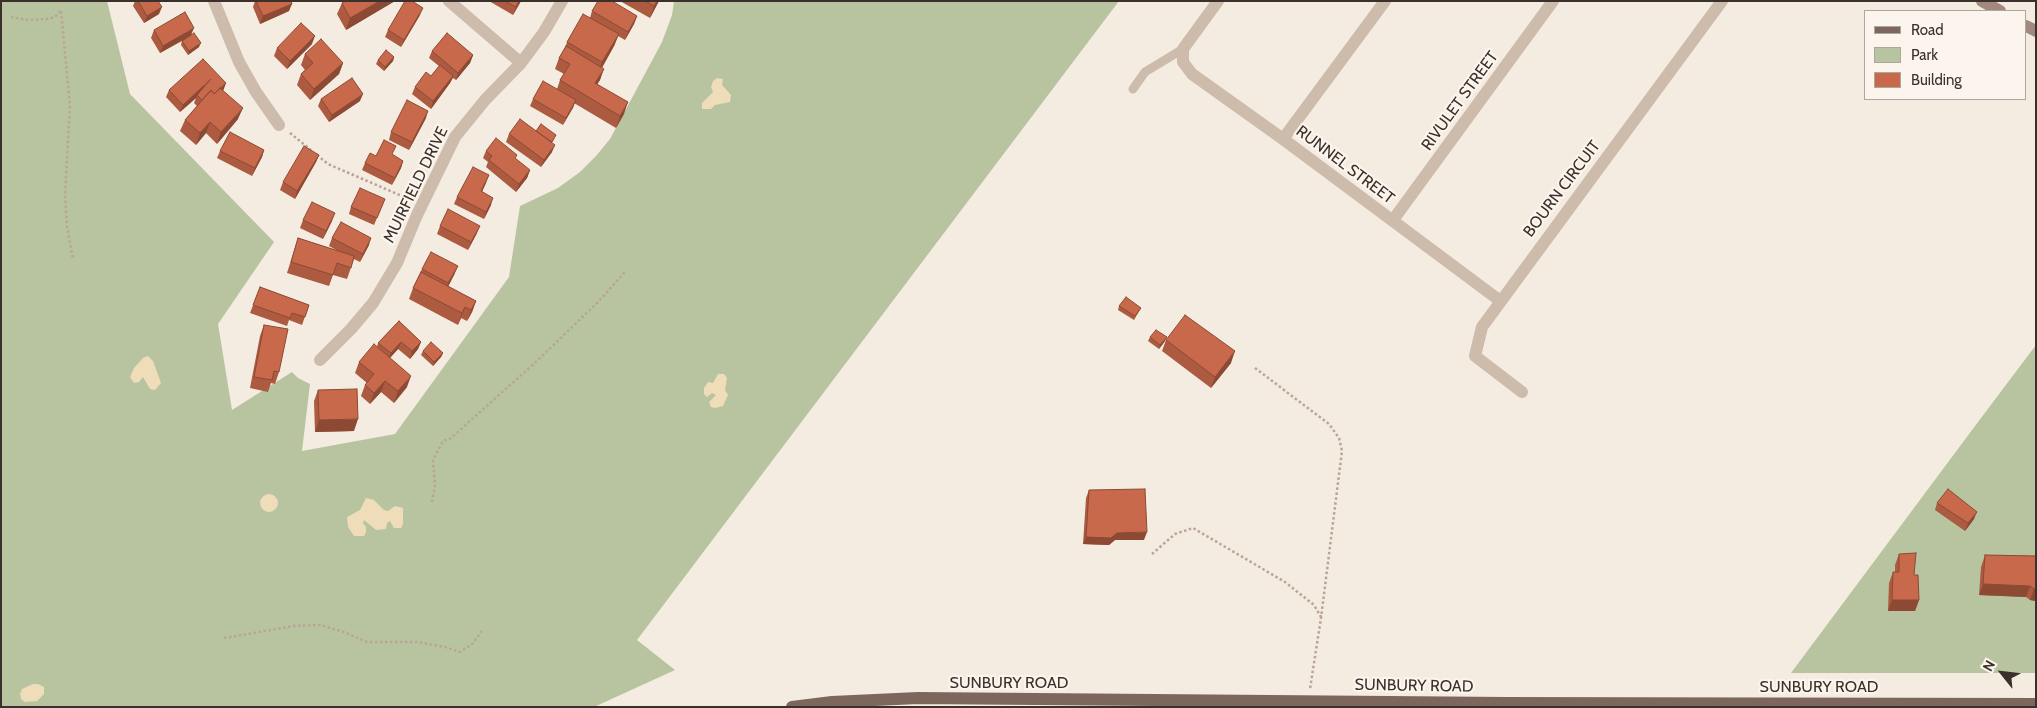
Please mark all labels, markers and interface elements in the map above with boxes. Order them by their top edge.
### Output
legend [1864,10,2027,100]
text: Road [1911,21,1944,39]
text: Park [1911,46,1938,64]
street label: RIVULET STREET [1418,48,1502,154]
text: Building [1911,71,1962,89]
street label: RUNNEL STREET [1292,122,1398,208]
street label: MUIRFIELD DRIVE [380,124,452,246]
street label: BOURN CIRCUIT [1520,137,1604,241]
north arrow [1977,648,2027,698]
text: N [1979,657,1999,674]
street label: SUNBURY ROAD [950,673,1068,693]
street label: SUNBURY ROAD [1354,675,1474,697]
street label: SUNBURY ROAD [1760,677,1878,697]

